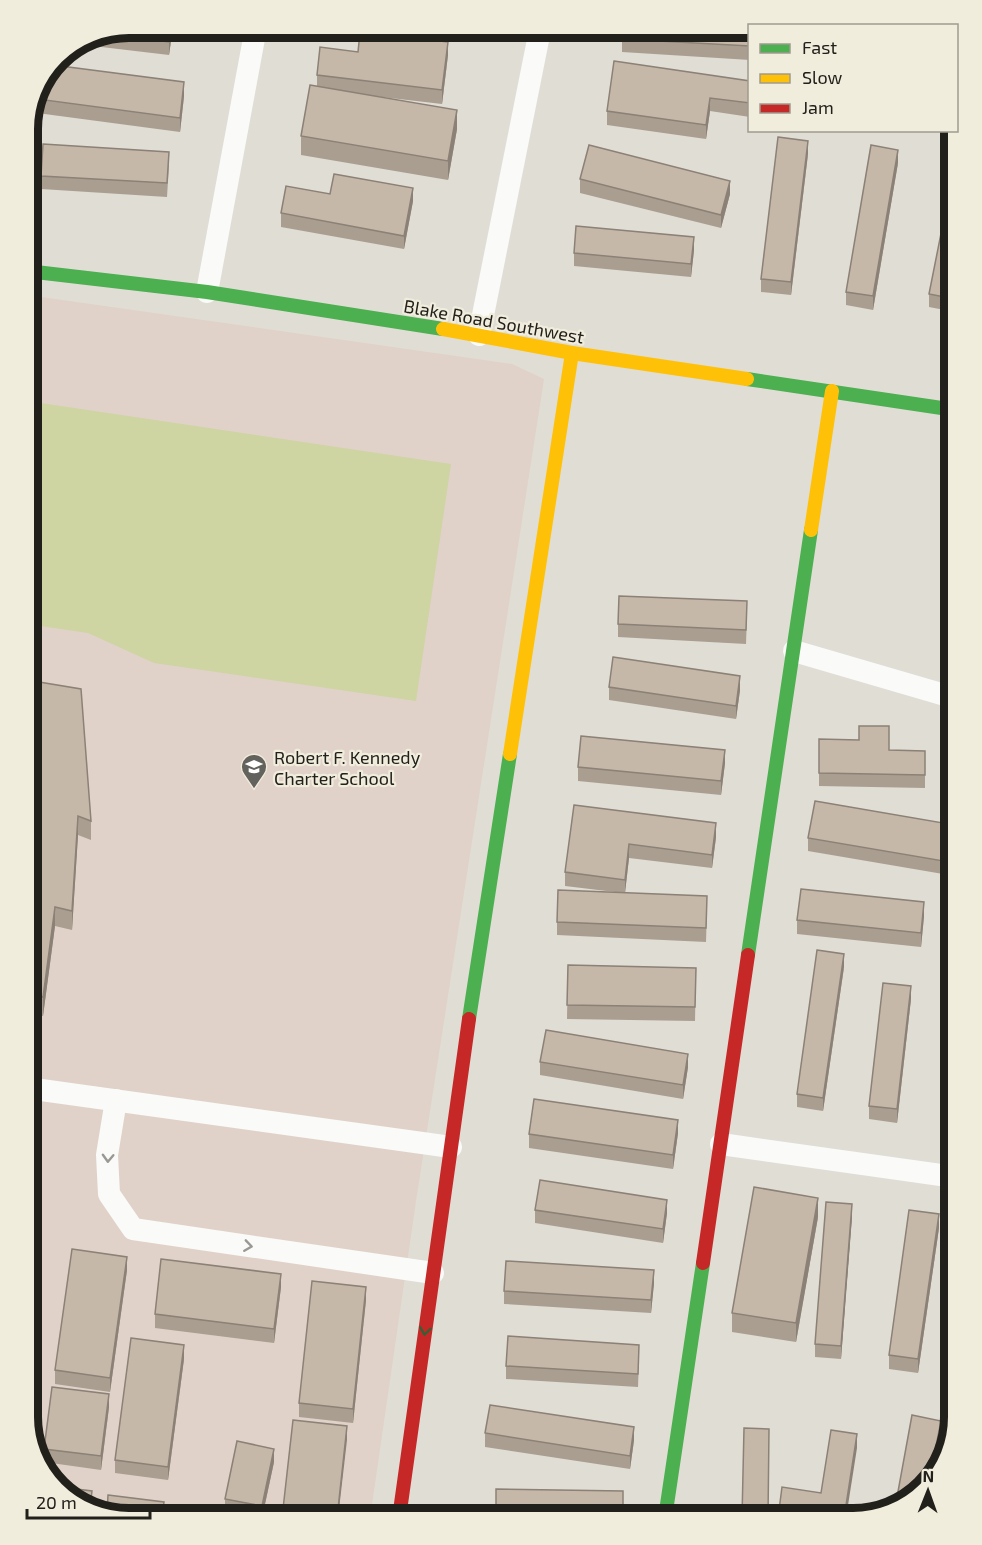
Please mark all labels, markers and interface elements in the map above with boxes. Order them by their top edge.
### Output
legend [748,24,958,132]
text: Fast [802,36,837,58]
text: Slow [802,66,843,88]
text: Jam [802,96,834,118]
street label: Blake Road Southwest [402,294,586,348]
place label: Robert F. Kennedy Charter School [274,746,421,789]
school or university icon: Robert F. Kennedy Charter School [239,752,269,790]
one-way arrow [102,1153,115,1162]
one-way arrow [244,1239,253,1251]
one-way arrow [419,1326,431,1336]
north arrow [898,1461,958,1521]
text: N [922,1466,934,1485]
scale bar [27,1482,150,1520]
text: 20 m [36,1491,77,1513]

